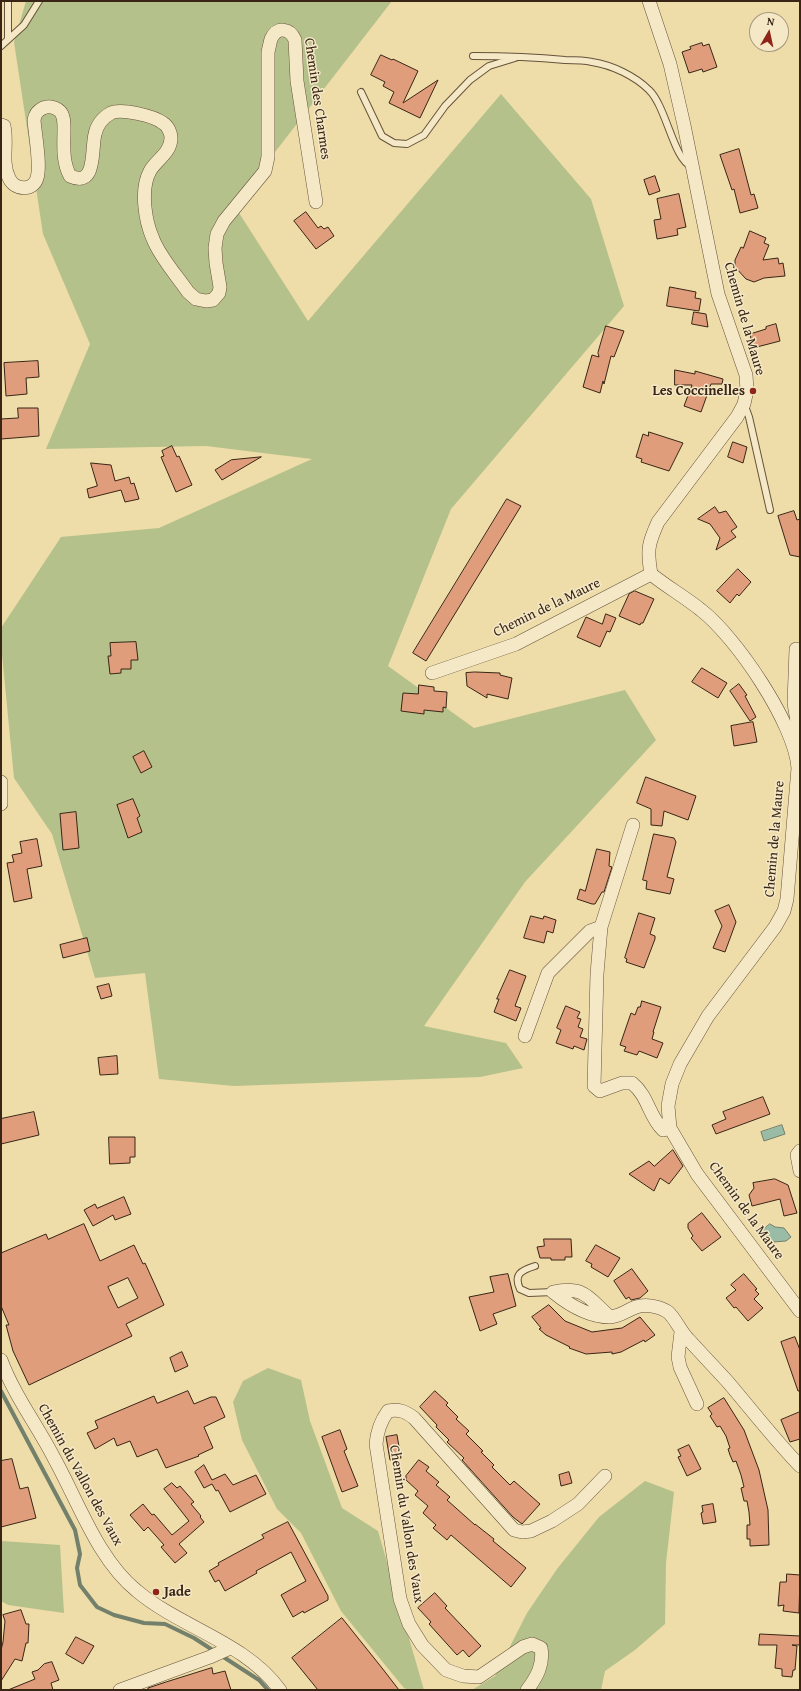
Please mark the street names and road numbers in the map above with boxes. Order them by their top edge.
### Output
street label: Chemin des Charmes [300,37,334,161]
street label: Chemin de la Maure [720,260,768,378]
street label: Chemin de la Maure [491,575,603,641]
street label: Chemin de la Maure [762,780,788,898]
street label: Chemin de la Maure [705,1159,787,1263]
street label: Chemin du Vallon des Vaux [34,1401,126,1549]
street label: Chemin du Vallon des Vaux [385,1444,427,1604]

